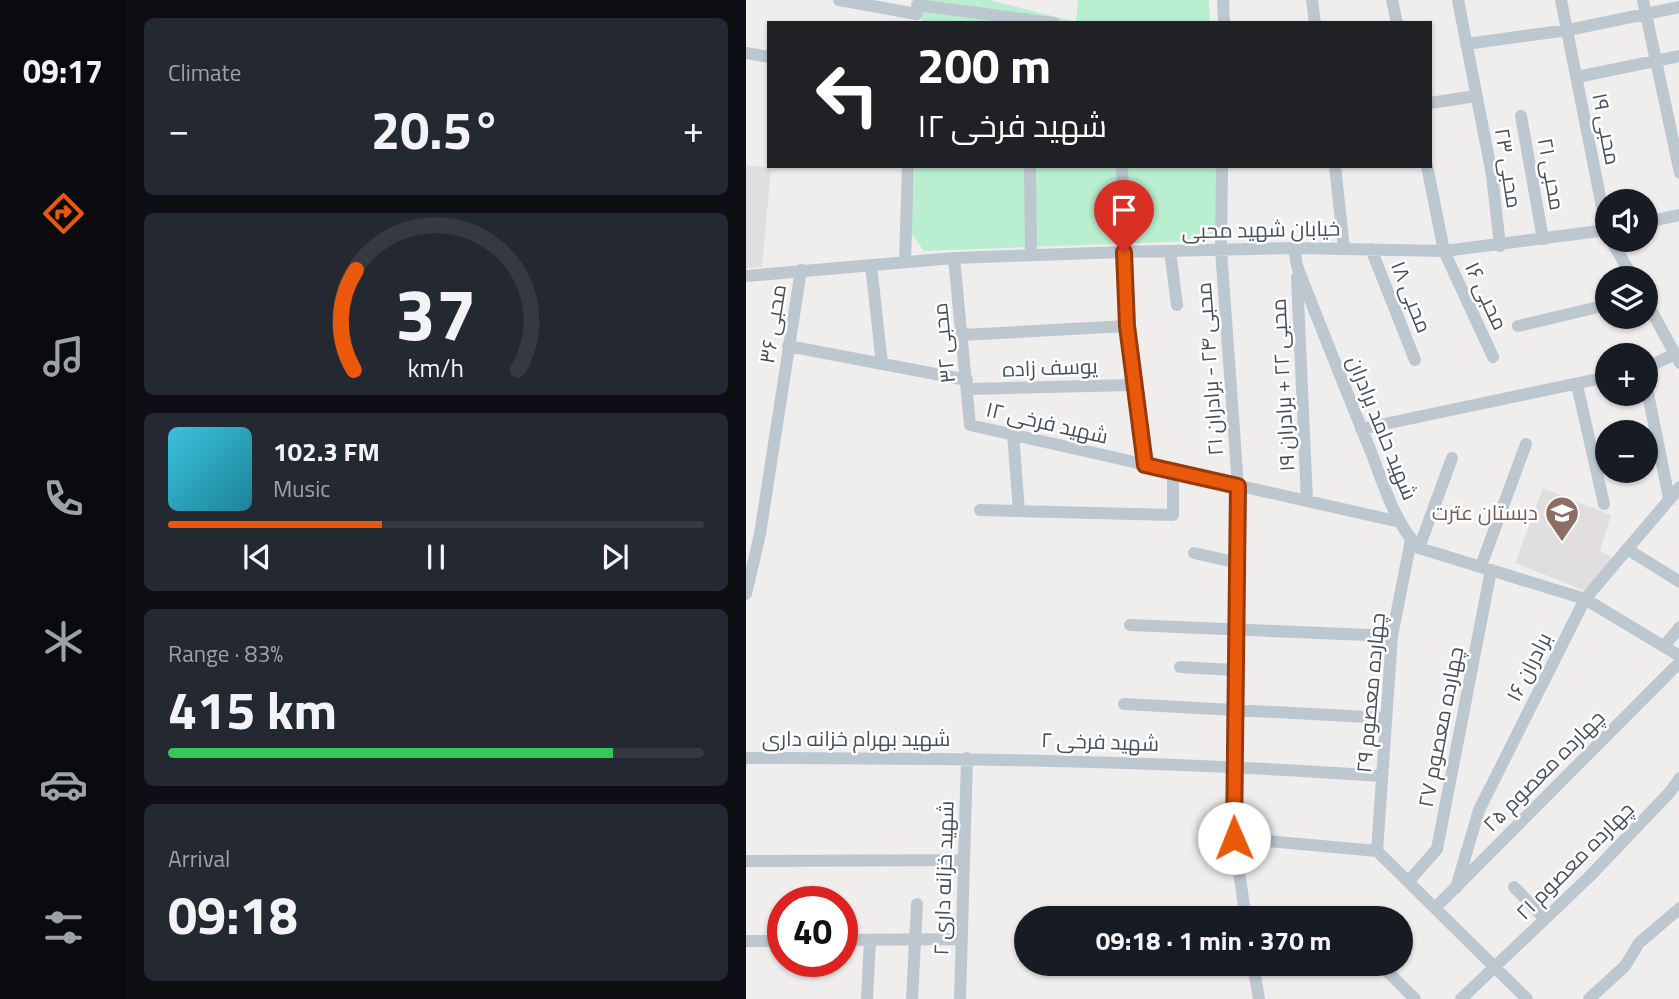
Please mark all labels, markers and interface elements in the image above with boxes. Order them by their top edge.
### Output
text: 200 m [917,27,1051,102]
text: 09:17 [23,47,103,95]
icon: left [802,49,893,140]
text: Climate [168,55,241,90]
text: 20.5° [371,90,501,169]
street label: محبی ۱۹ [1584,90,1630,168]
text: − [168,100,189,158]
text: + [683,100,704,158]
text: شهید فرخی ۱۲ [917,101,1107,149]
street label: محبی ۲۳ [1487,125,1531,210]
street label: محبی ۲۱ [1530,135,1574,213]
pin [1094,180,1154,252]
icon: directions [39,189,88,238]
map controls [1595,189,1658,483]
button: sound [1595,189,1658,252]
icon: arrive [1105,191,1143,229]
street label: خیابان شهید محبی [1181,212,1341,246]
street label: محبی ۱۸ [1383,256,1441,337]
street label: محبی ۱۶ [1457,256,1517,335]
text: 37 [395,259,477,369]
button: layers [1595,266,1658,329]
street label: محبی ۲۴ - برادران ۲۱ [1187,281,1231,457]
street label: محبی ۳۶ [750,282,794,366]
street label: محبی ۲۲ + برادران ۱۹ [1261,298,1303,473]
street label: محبی ۳۲ [923,301,963,385]
icon: music [39,332,88,381]
button: + [1595,343,1658,406]
text: km/h [408,349,464,387]
street label: یوسف زاده [1002,349,1099,385]
street label: شهید حامد برادران [1339,351,1426,505]
street label: شهید فرخی ۱۲ [983,392,1112,452]
button: − [1595,420,1658,483]
text: 102.3 FM [273,432,380,471]
text: Music [273,471,330,506]
icon: phone [39,474,88,523]
school or university icon: دبستان عترت [1543,494,1581,543]
place label: دبستان عترت [1432,496,1538,528]
icon: previous [238,538,276,576]
icon: pause [417,538,455,576]
icon: next [596,538,634,576]
street label: چهارده معصوم ۲۹ [1347,611,1393,774]
icon: climate [39,617,88,666]
street label: برادران ۱۶ [1497,626,1559,707]
text: Range · 83% [168,636,283,671]
street label: چهارده معصوم ۲۷ [1409,644,1471,810]
text: 415 km [168,670,337,749]
street label: چهارده معصوم ۲۵ [1475,702,1612,839]
street label: شهید بهرام خزانه داری [762,722,950,754]
street label: شهید فرخی ۲ [1040,723,1160,759]
icon: car [39,760,88,809]
street label: چهارده معصوم ۲۱ [1508,794,1641,927]
street label: شهید خزانه داری ۲ [924,800,962,956]
position arrow [1197,801,1271,875]
text: Arrival [168,841,230,876]
text: 09:18 [168,875,298,954]
speed limit sign: 40 [767,886,858,977]
icon: filters [39,903,88,952]
text: 09:18 · 1 min · 370 m [1096,921,1331,960]

